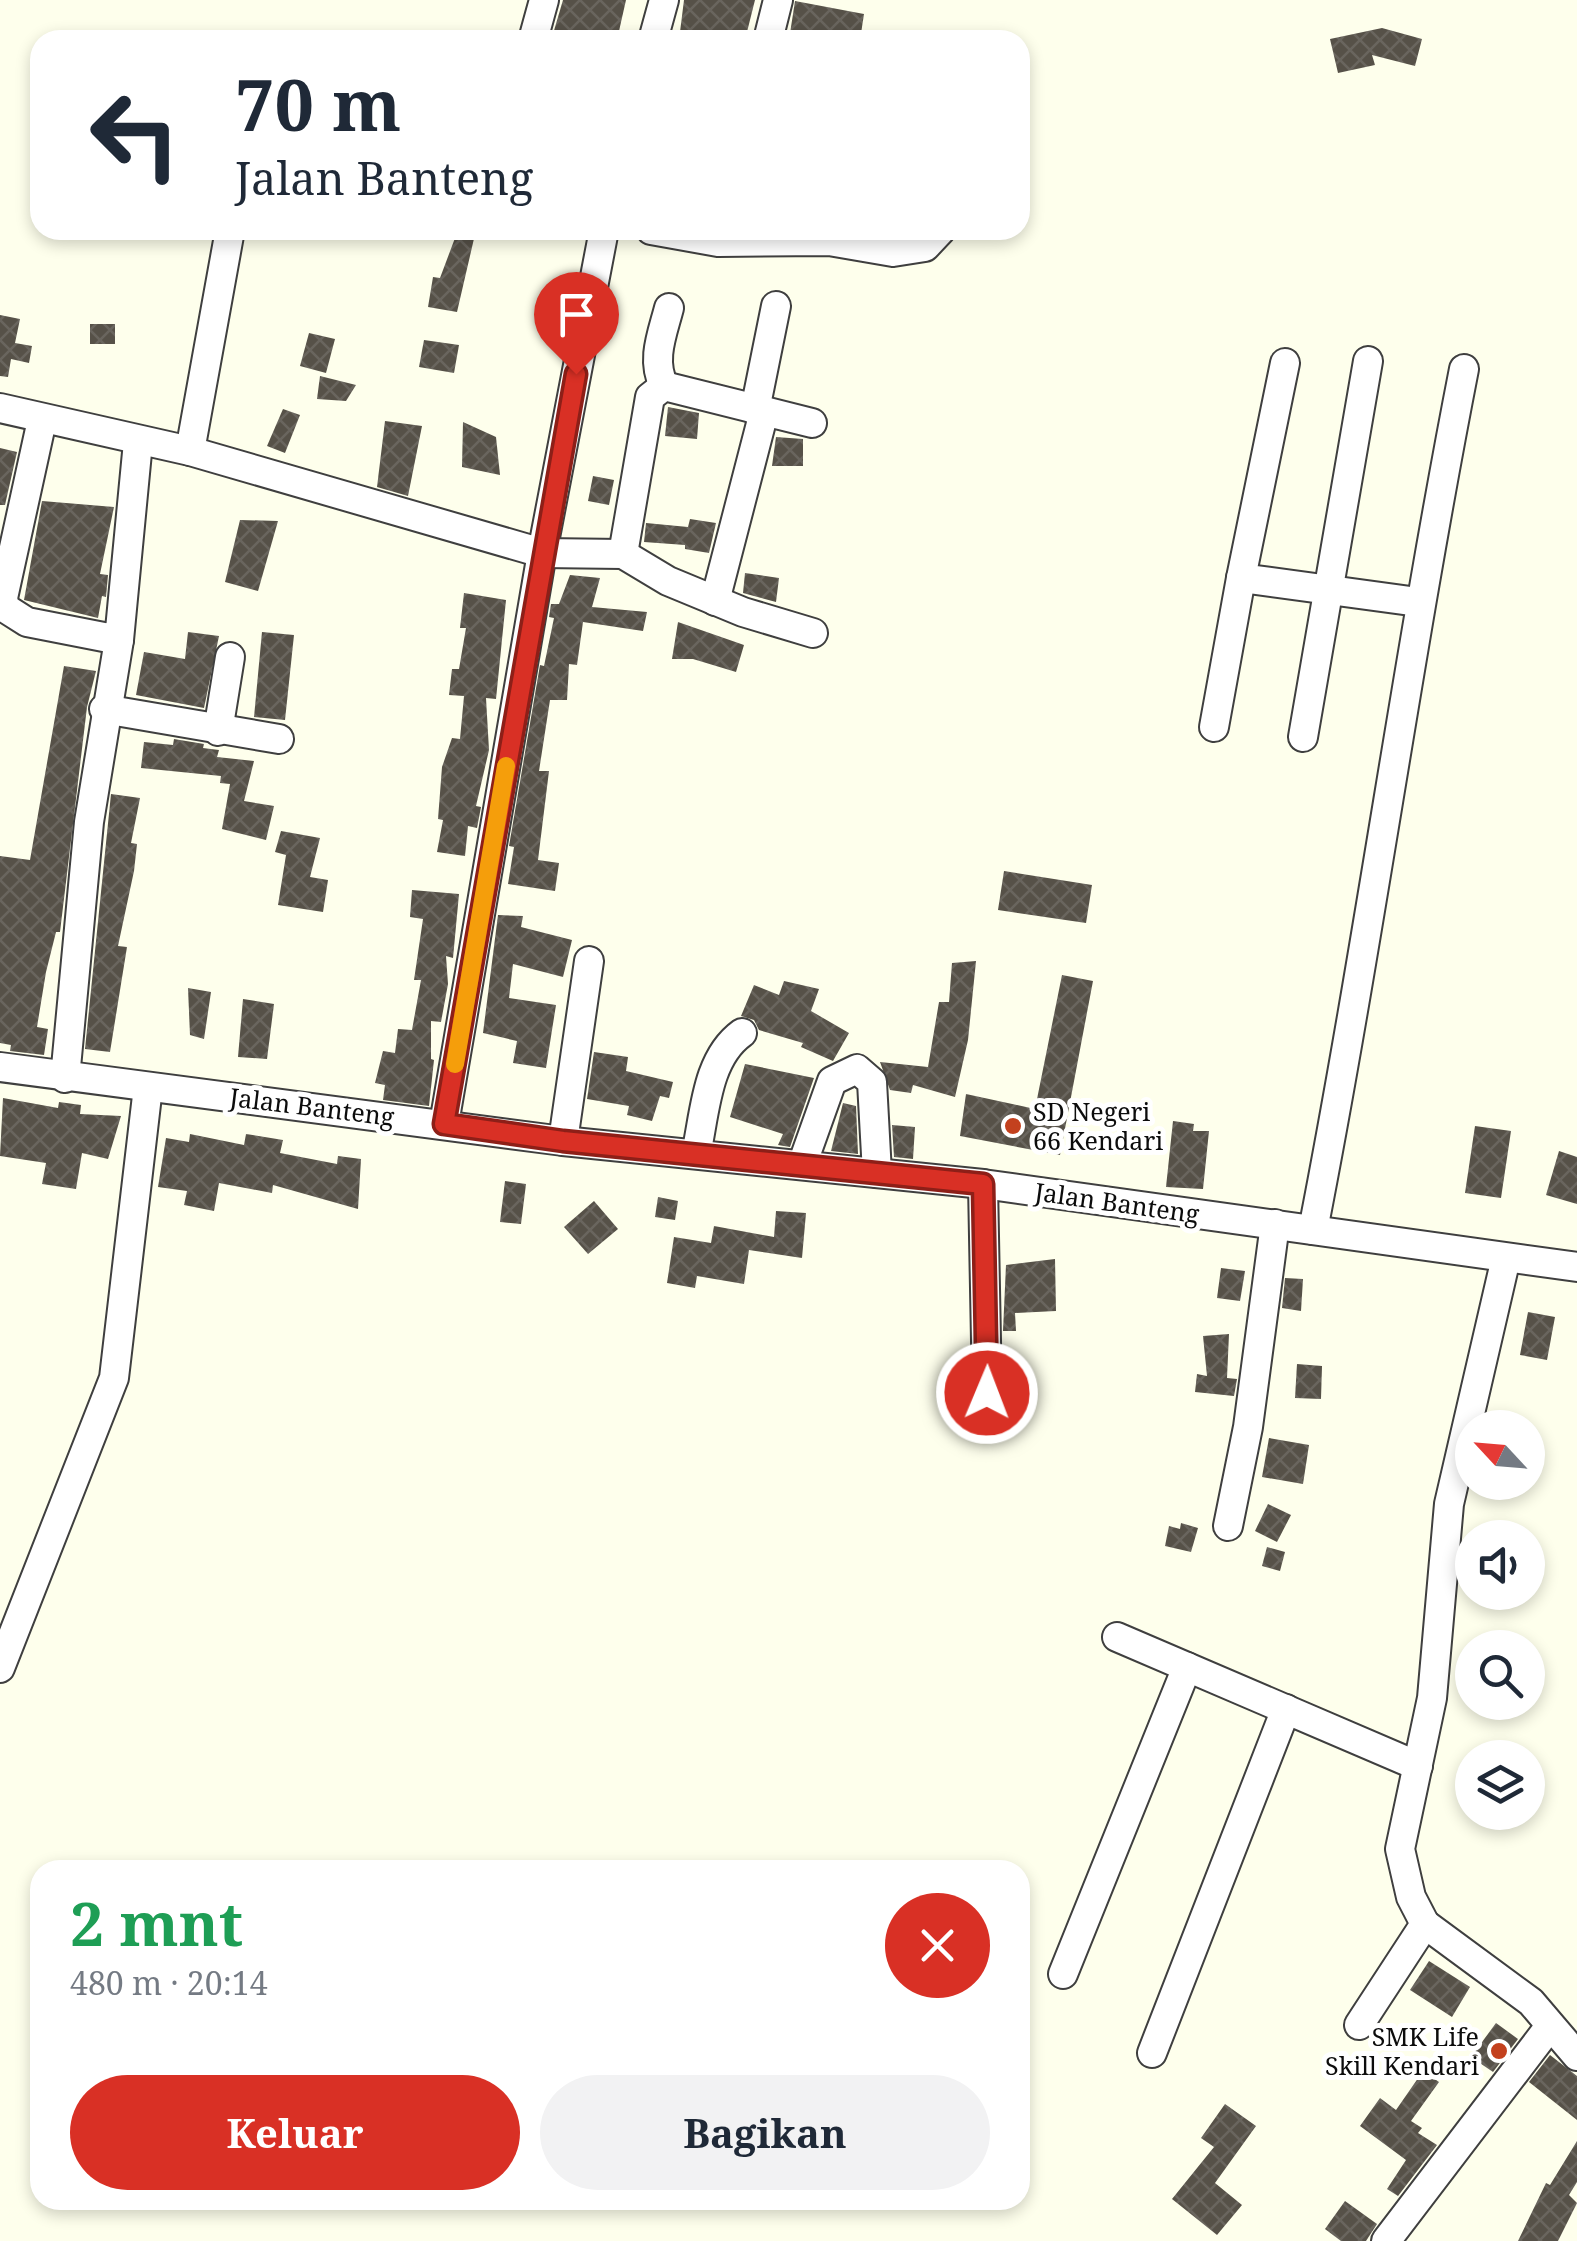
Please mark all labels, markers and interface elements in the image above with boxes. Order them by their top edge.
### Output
text: 70 m [235,56,401,152]
icon: left [70,70,200,200]
text: Jalan Banteng [235,147,533,208]
pin [534,272,619,375]
icon: arrive [549,287,604,342]
street label: Jalan Banteng [227,1079,397,1133]
place label: SD Negeri 66 Kendari [1033,1094,1163,1157]
marker: SD Negeri 66 Kendari [1002,1115,1024,1137]
street label: Jalan Banteng [1032,1174,1202,1230]
position arrow [935,1341,1039,1445]
north arrow [1455,1410,1545,1500]
map controls [1455,1410,1545,1830]
button: sound [1455,1520,1545,1610]
button: search [1455,1630,1545,1720]
button: layers [1455,1740,1545,1830]
text: 2 mnt [70,1882,243,1964]
button: close [885,1893,990,1998]
text: 480 m · 20:14 [70,1961,268,2004]
place label: SMK Life Skill Kendari [1325,2019,1479,2082]
marker: SMK Life Skill Kendari [1488,2040,1510,2062]
button: Keluar [70,2075,520,2190]
button: Bagikan [540,2075,990,2190]

